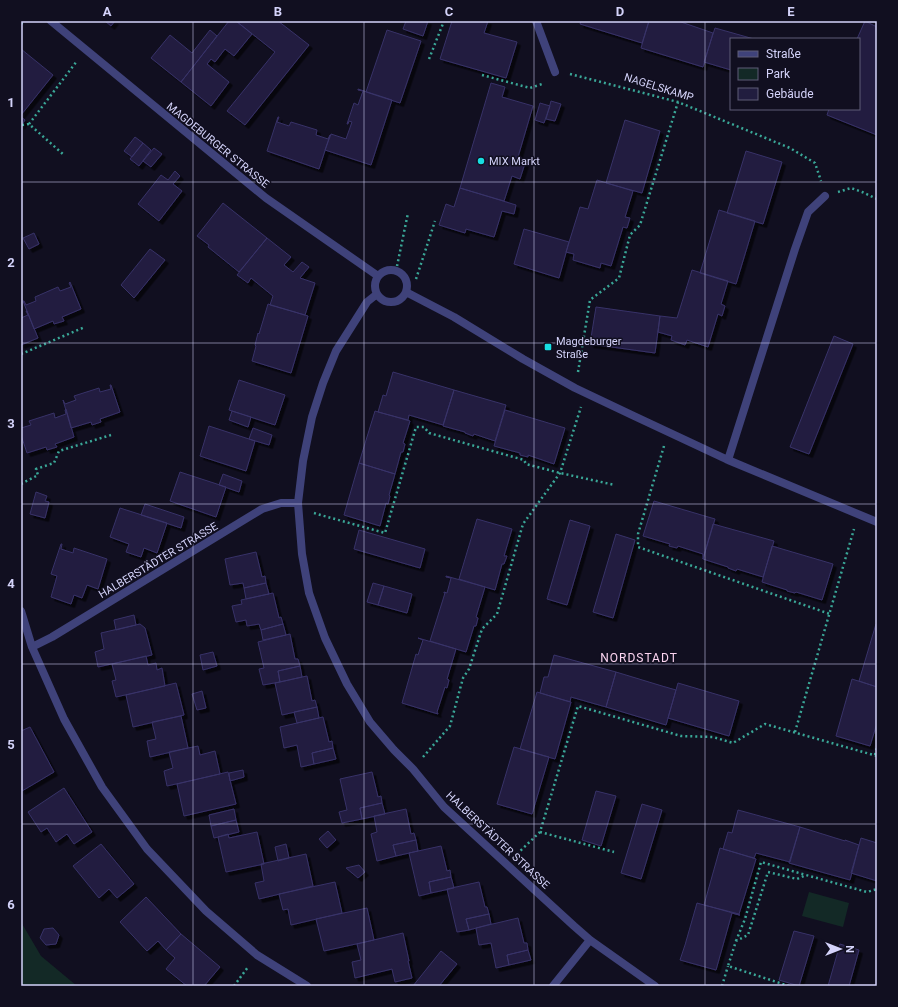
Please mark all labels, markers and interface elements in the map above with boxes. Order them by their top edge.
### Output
text: A [103,4,112,19]
text: B [274,4,282,19]
text: C [445,4,454,19]
text: D [616,4,624,19]
text: E [787,4,795,19]
legend [730,38,860,110]
text: Straße [766,47,801,61]
text: Park [766,67,791,81]
street label: NAGELSKAMP [623,71,695,104]
text: Gebäude [766,87,814,101]
text: 1 [7,95,15,110]
street label: MAGDEBURGER STRASSE [164,100,272,191]
place label: MIX Markt [489,155,540,168]
marker: MIX Markt [476,156,486,166]
text: 2 [7,255,15,270]
place label: Magdeburger Straße [556,335,622,361]
marker: Magdeburger Straße [543,342,553,352]
text: 3 [7,416,15,431]
street label: HALBERSTÄDTER STRASSE [96,520,220,601]
text: 4 [7,576,15,591]
district label: NORDSTADT [600,651,678,665]
text: 5 [7,737,15,752]
street label: HALBERSTÄDTER STRASSE [443,789,552,892]
text: 6 [7,897,15,912]
north arrow [820,929,860,969]
text: N [843,945,856,953]

